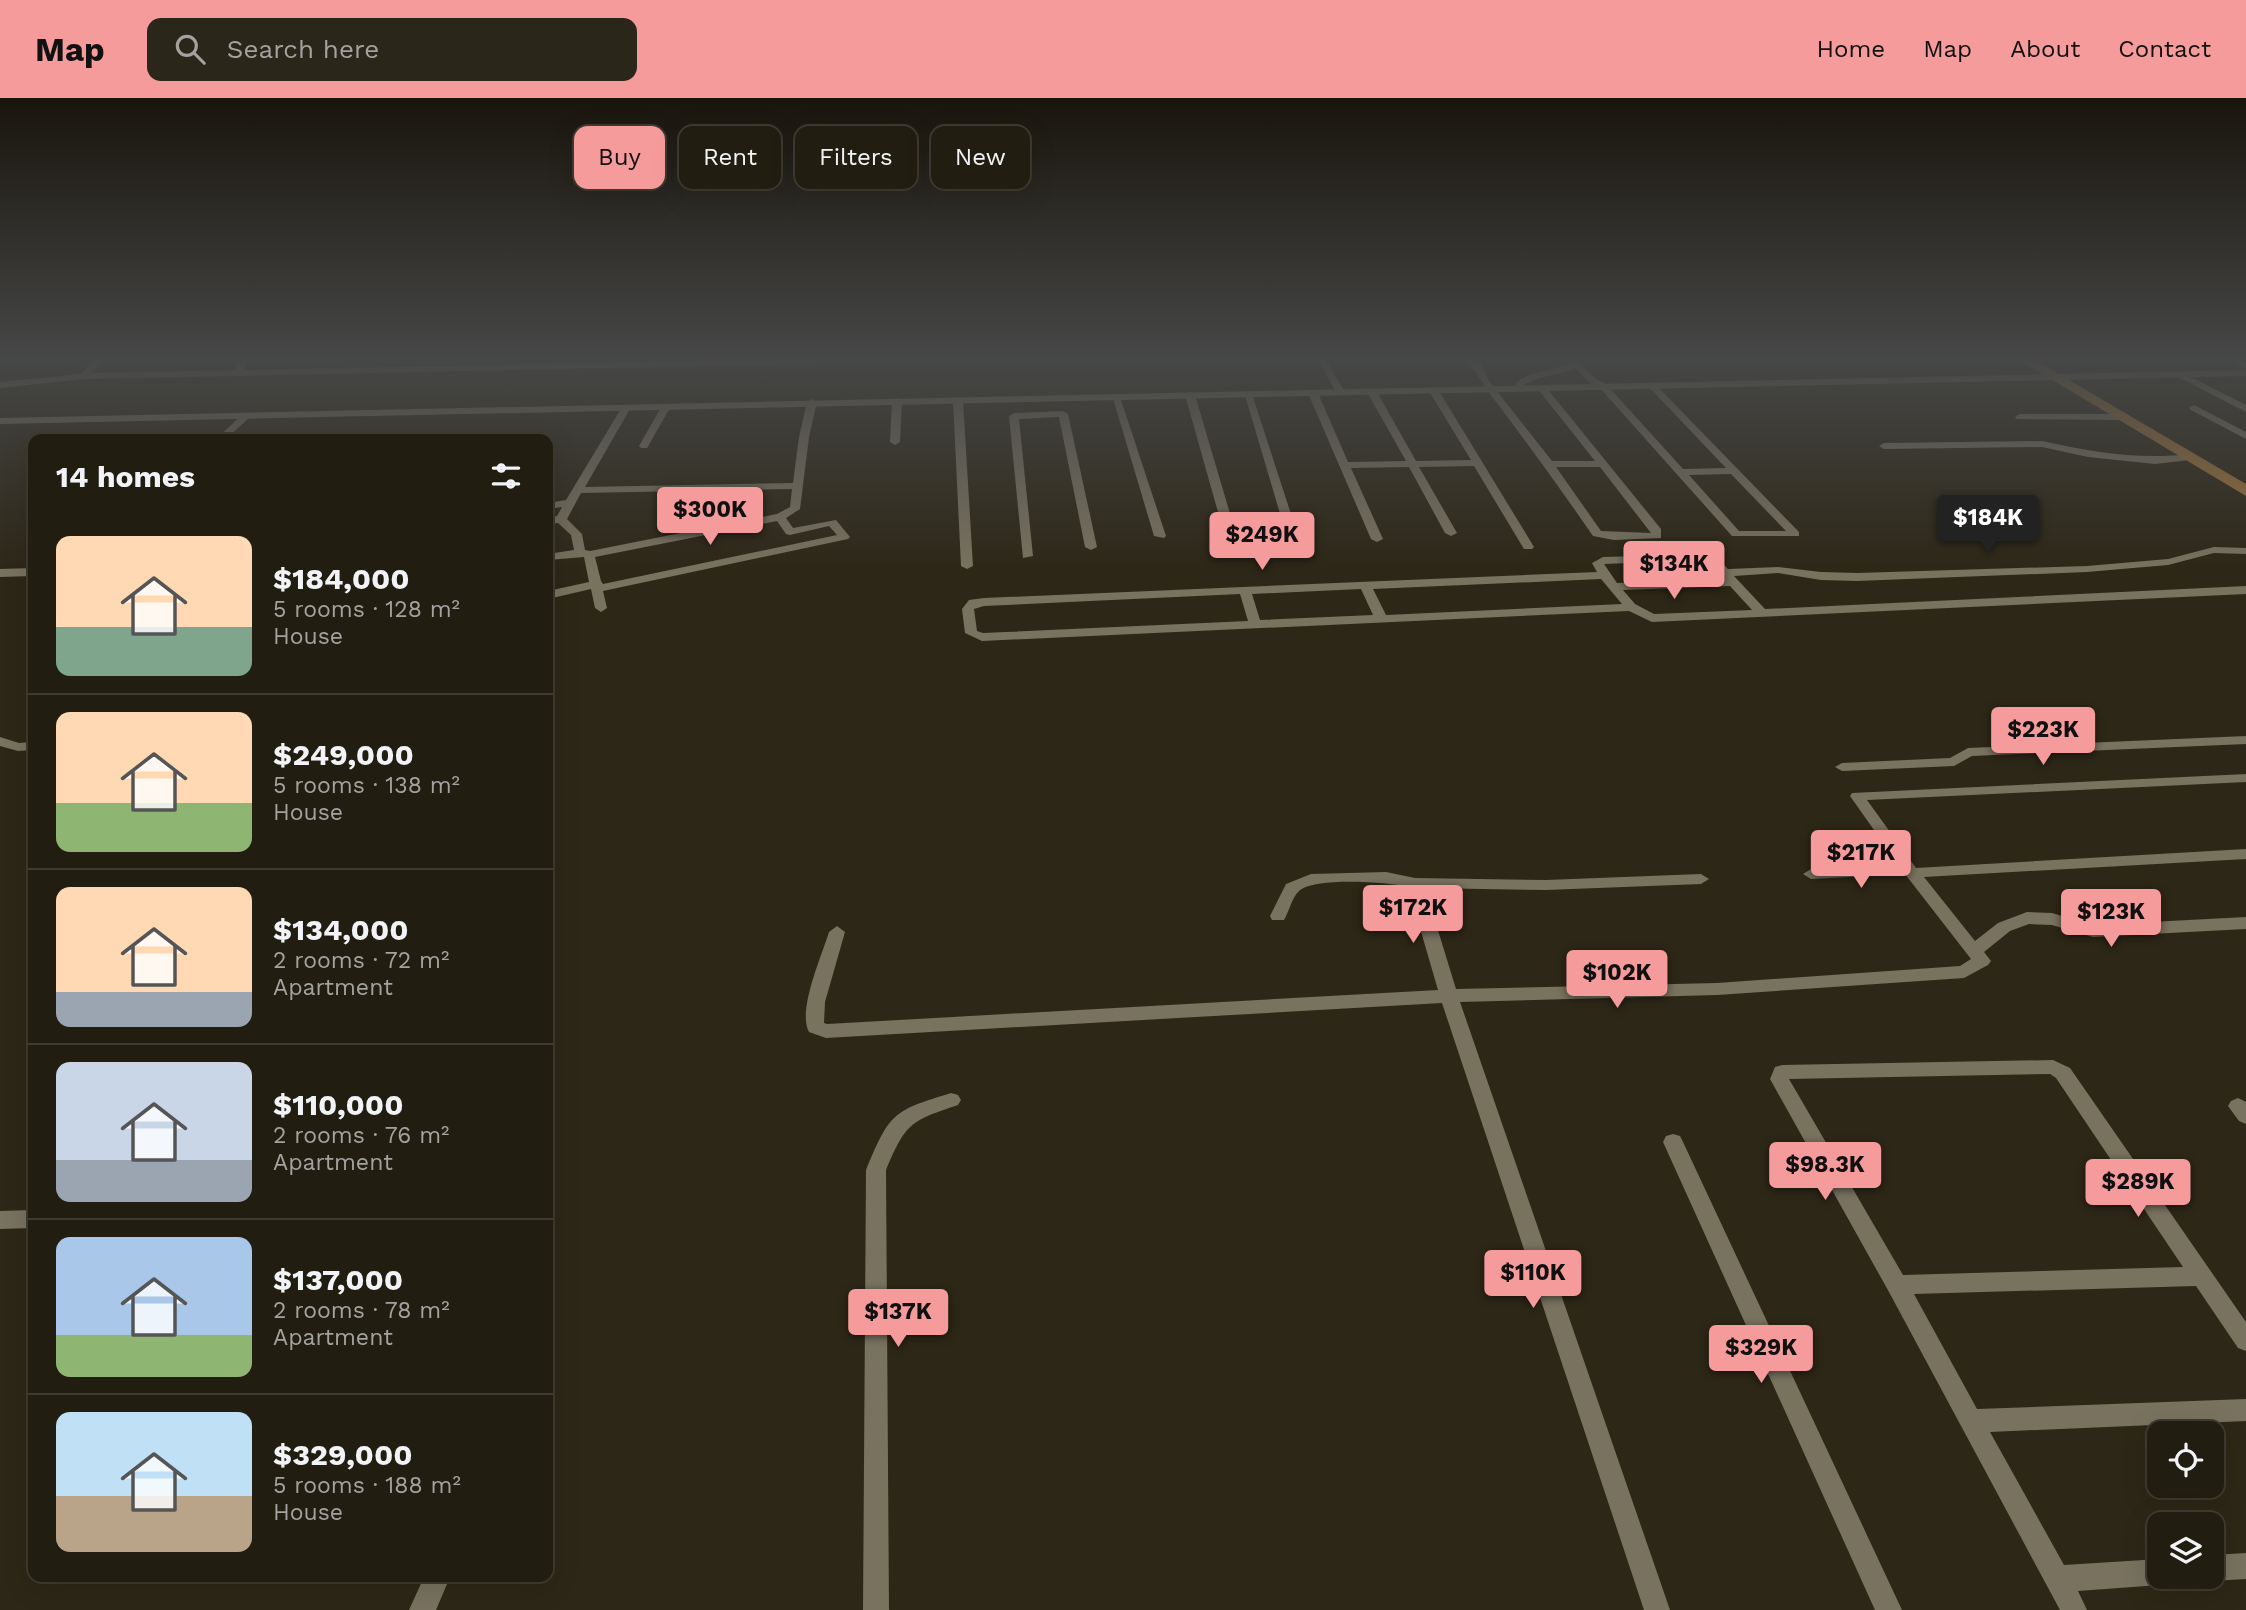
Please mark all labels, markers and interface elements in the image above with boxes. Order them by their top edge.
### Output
search box [147,18,637,81]
text: Map [35,30,105,69]
icon: search [171,30,209,68]
text: Search here [227,34,379,64]
text: Home [1817,35,1885,63]
text: Map [1923,35,1972,63]
text: About [2010,35,2080,63]
text: Contact [2118,35,2211,63]
chip: Buy [574,126,665,189]
chip: Rent [679,126,781,189]
chip: Filters [795,126,917,189]
chip: New [931,126,1030,189]
icon: filters [487,457,525,495]
text: 14 homes [56,459,195,494]
pin: $300K [661,488,759,547]
text: $300K [673,496,747,523]
pin: $184K [1939,496,2037,555]
text: $184K [1953,504,2023,531]
pin: $249K [1213,512,1311,572]
text: $249K [1225,521,1299,548]
pin: $134K [1625,542,1723,601]
text: $134K [1639,550,1709,577]
text: $184,000 [273,561,410,596]
icon: home [112,564,196,648]
text: 5 rooms · 128 m² [273,596,460,623]
text: House [273,623,343,650]
pin: $223K [1994,708,2092,767]
text: $223K [2007,716,2079,743]
text: $249,000 [273,737,414,772]
icon: home [112,740,196,824]
text: 5 rooms · 138 m² [273,772,460,799]
text: House [273,799,343,826]
pin: $217K [1812,830,1910,890]
text: $217K [1827,839,1895,866]
pin: $172K [1364,886,1462,945]
pin: $123K [2062,890,2160,949]
text: $172K [1379,894,1447,921]
text: $123K [2077,898,2145,925]
text: $134,000 [273,912,409,947]
icon: home [112,915,196,999]
text: 2 rooms · 72 m² [273,947,449,974]
pin: $102K [1568,950,1666,1010]
text: $102K [1582,959,1652,986]
text: Apartment [273,974,393,1001]
text: $110,000 [273,1087,404,1122]
icon: home [112,1090,196,1174]
text: 2 rooms · 76 m² [273,1122,449,1149]
pin: $98.3K [1768,1142,1882,1202]
text: Apartment [273,1149,393,1176]
text: $98.3K [1785,1151,1865,1178]
pin: $289K [2089,1160,2187,1219]
text: $289K [2102,1168,2174,1195]
pin: $110K [1484,1250,1582,1310]
text: $110K [1500,1259,1566,1286]
text: $137,000 [273,1262,403,1297]
icon: home [112,1265,196,1349]
pin: $137K [849,1290,947,1349]
text: 2 rooms · 78 m² [273,1297,450,1324]
text: $137K [864,1298,932,1325]
text: Apartment [273,1324,393,1351]
pin: $329K [1712,1326,1810,1385]
text: $329K [1725,1334,1797,1361]
map controls [2147,1421,2224,1589]
button: locate [2147,1421,2224,1498]
text: $329,000 [273,1437,413,1472]
icon: home [112,1440,196,1524]
text: 5 rooms · 188 m² [273,1472,461,1499]
text: House [273,1499,343,1526]
button: layers [2147,1512,2224,1589]

